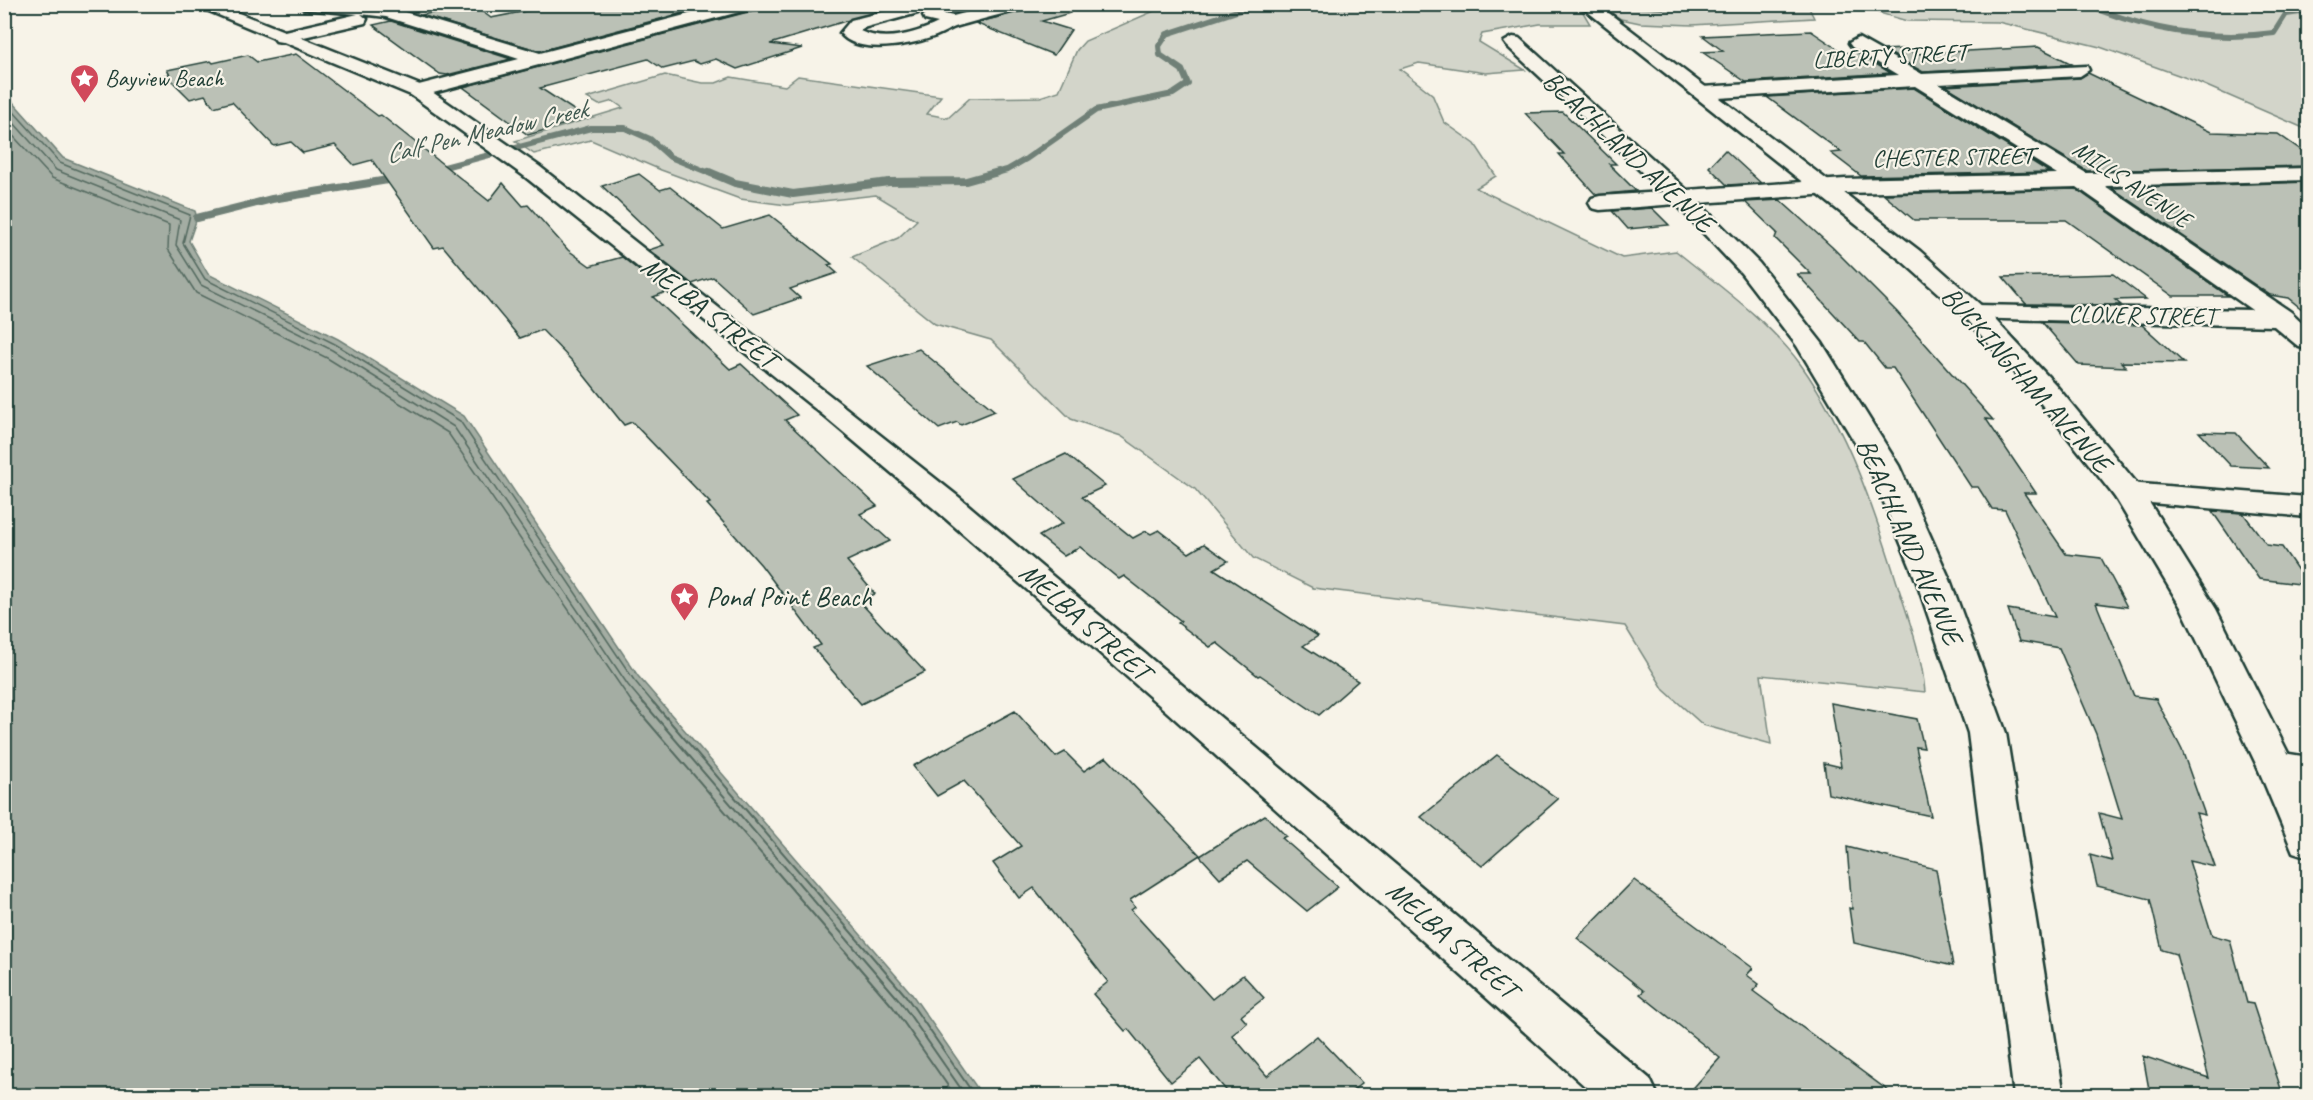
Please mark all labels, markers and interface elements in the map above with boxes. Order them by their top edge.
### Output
street label: LIBERTY STREET [1812,37,1974,75]
place icon: Bayview Beach [68,62,100,104]
place label: Bayview Beach [105,63,225,93]
street label: BEACHLAND AVENUE [1536,63,1724,242]
water label: Calf Pen Meadow Creek [382,91,594,171]
street label: MILLS AVENUE [2067,134,2199,236]
street label: CHESTER STREET [1872,140,2040,173]
street label: MELBA STREET [635,248,790,380]
street label: BUCKINGHAM AVENUE [1934,279,2122,482]
street label: CLOVER STREET [2068,299,2222,331]
street label: BEACHLAND AVENUE [1848,433,1972,653]
street label: MELBA STREET [1013,555,1163,692]
place label: Pond Point Beach [706,579,872,614]
place icon: Pond Point Beach [669,580,701,622]
street label: MELBA STREET [1380,873,1530,1010]

